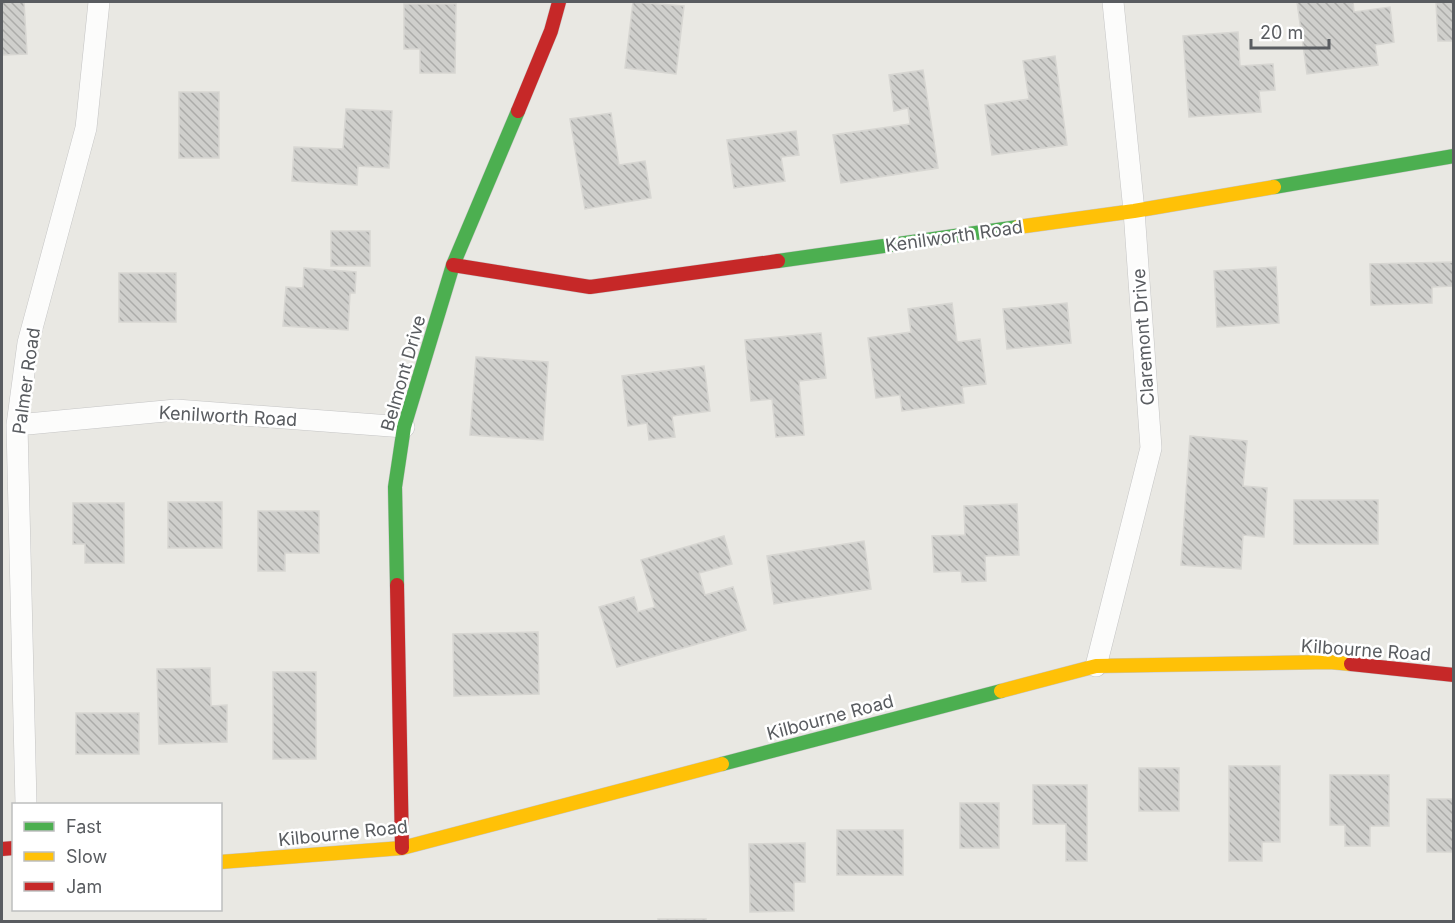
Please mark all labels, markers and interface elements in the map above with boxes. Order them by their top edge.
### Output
scale bar [1251,12,1329,50]
text: 20 m [1260,22,1303,43]
street label: Kenilworth Road [884,216,1024,256]
street label: Claremont Drive [1128,268,1158,406]
street label: Belmont Drive [376,313,430,433]
street label: Palmer Road [8,326,44,436]
street label: Kenilworth Road [158,402,298,430]
street label: Kilbourne Road [1300,635,1432,665]
street label: Kilbourne Road [764,690,896,744]
legend [12,803,222,911]
text: Fast [66,816,102,837]
street label: Kilbourne Road [277,816,409,850]
text: Slow [66,846,107,867]
text: Jam [66,876,102,897]

